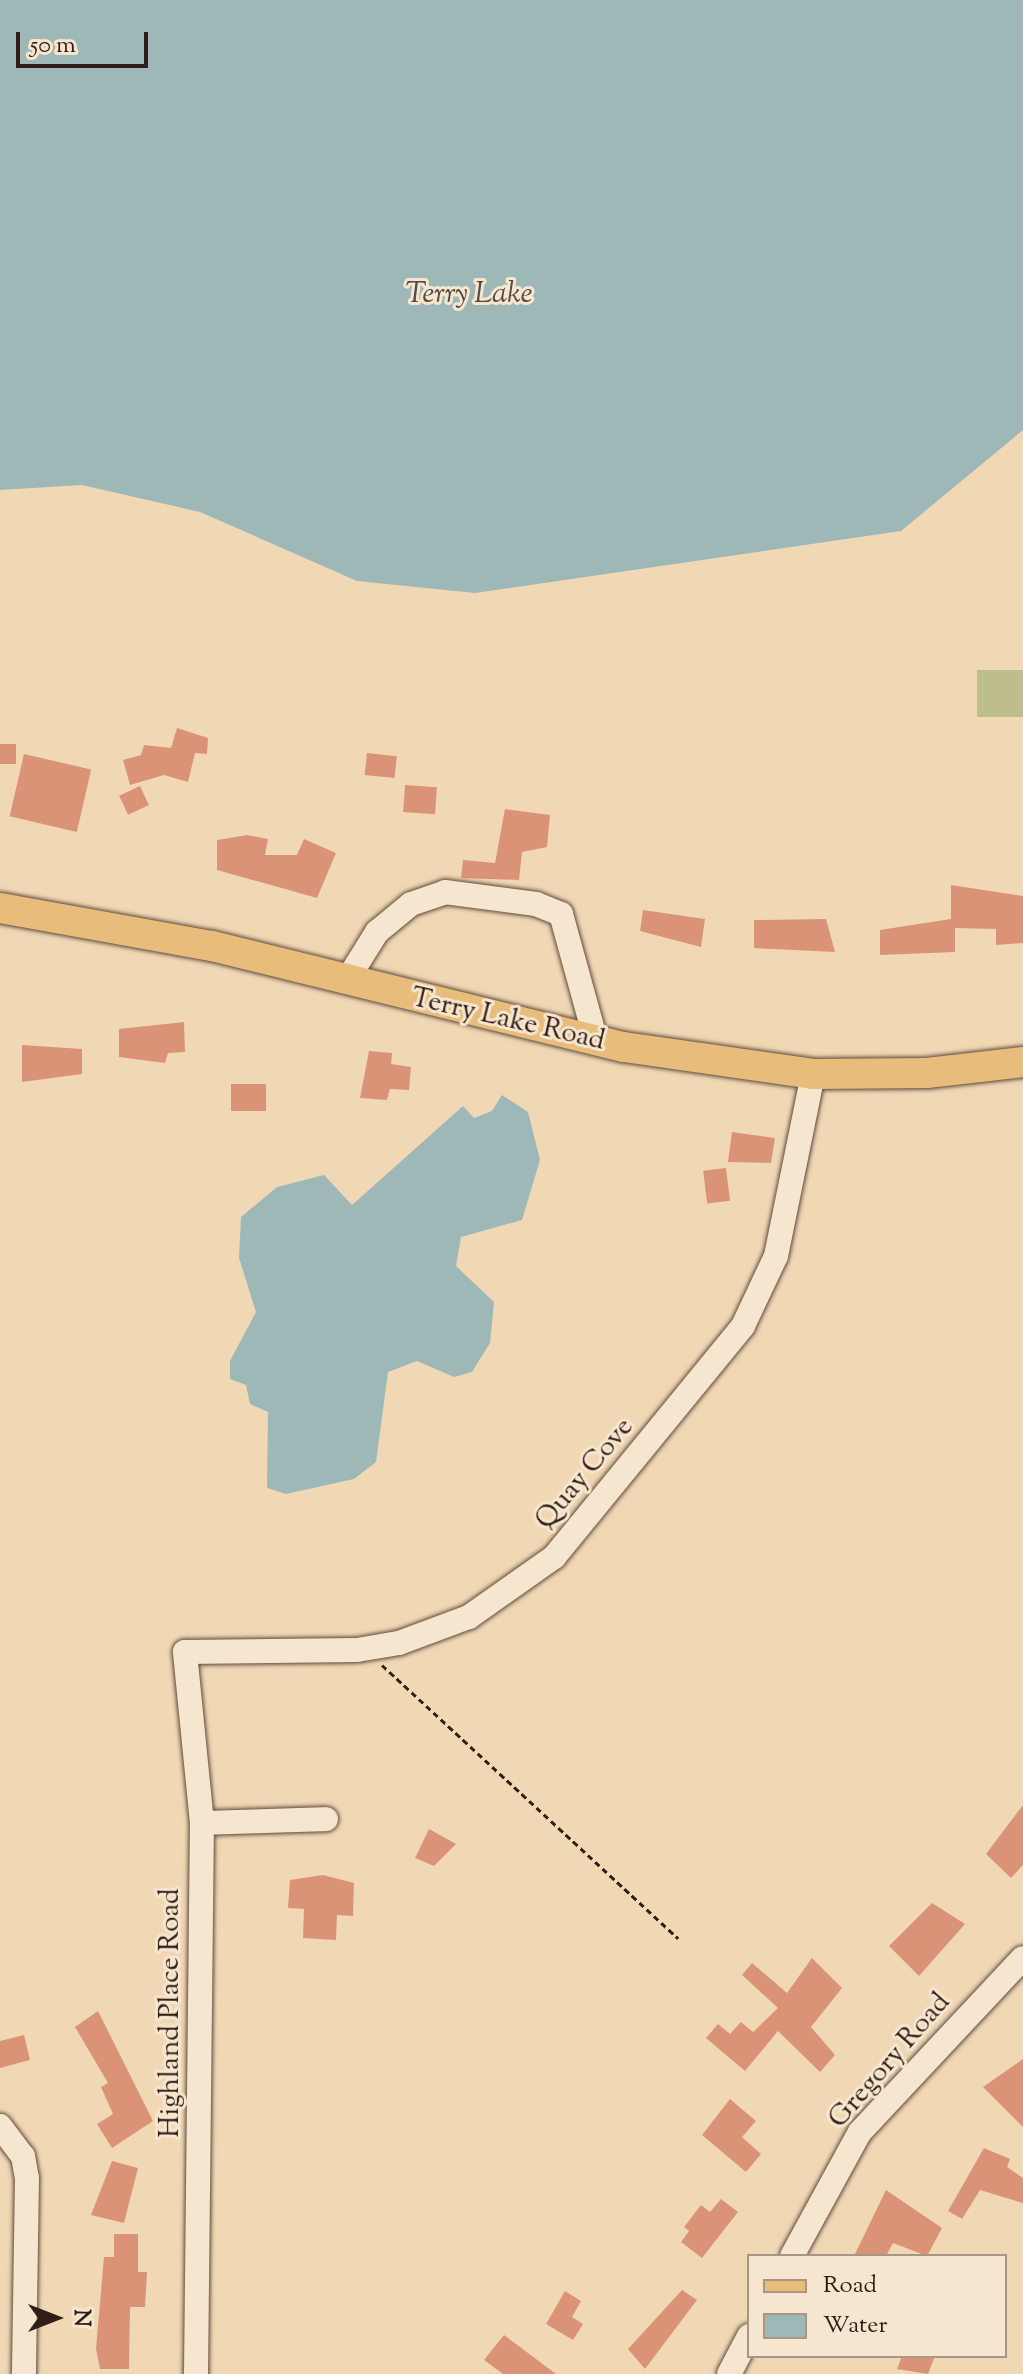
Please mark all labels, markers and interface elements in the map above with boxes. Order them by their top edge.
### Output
scale bar [20,16,152,66]
text: 50 m [30,29,76,63]
water label: Terry Lake [405,277,533,313]
street label: Terry Lake Road [408,981,608,1059]
street label: Quay Cove [529,1411,641,1537]
street label: Highland Place Road [154,1888,188,2138]
street label: Gregory Road [822,1986,958,2136]
legend [747,2254,1007,2358]
text: Road [823,2269,877,2303]
north arrow [16,2278,96,2358]
text: N [64,2309,96,2327]
text: Water [823,2309,887,2343]

